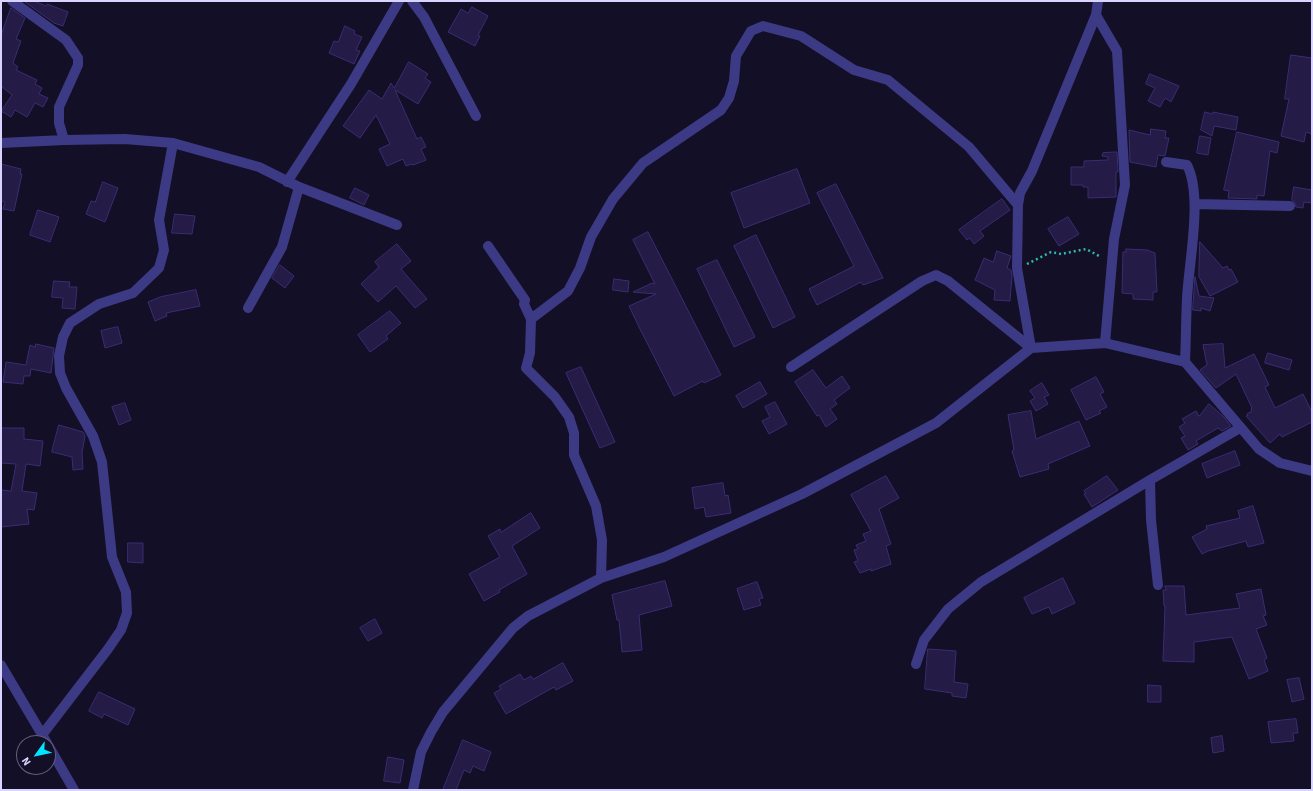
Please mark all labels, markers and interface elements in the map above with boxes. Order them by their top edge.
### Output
north arrow [16,735,56,775]
text: N [18,754,35,768]

